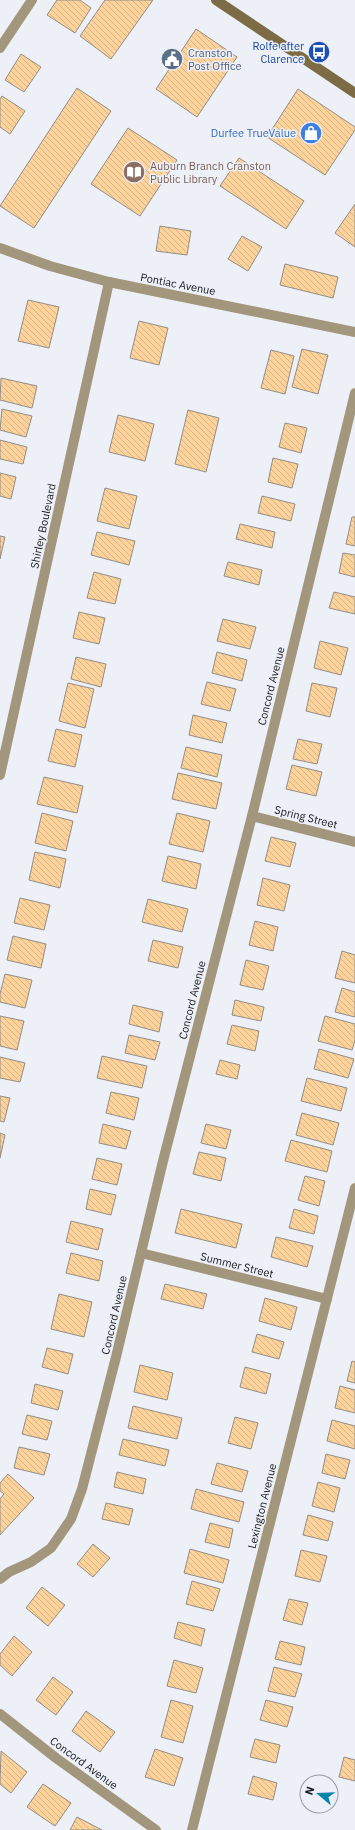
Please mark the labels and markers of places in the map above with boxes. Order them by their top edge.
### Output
place label: Rolfe after Clarence [252,39,304,66]
bus stop icon: Rolfe after Clarence [306,39,332,65]
public building icon: Cranston Post Office [159,46,185,72]
place label: Cranston Post Office [188,46,241,73]
shop icon: Durfee TrueValue [298,120,324,146]
place label: Durfee TrueValue [211,126,296,140]
library icon: Auburn Branch Cranston Public Library [121,159,147,185]
place label: Auburn Branch Cranston Public Library [150,159,271,186]

